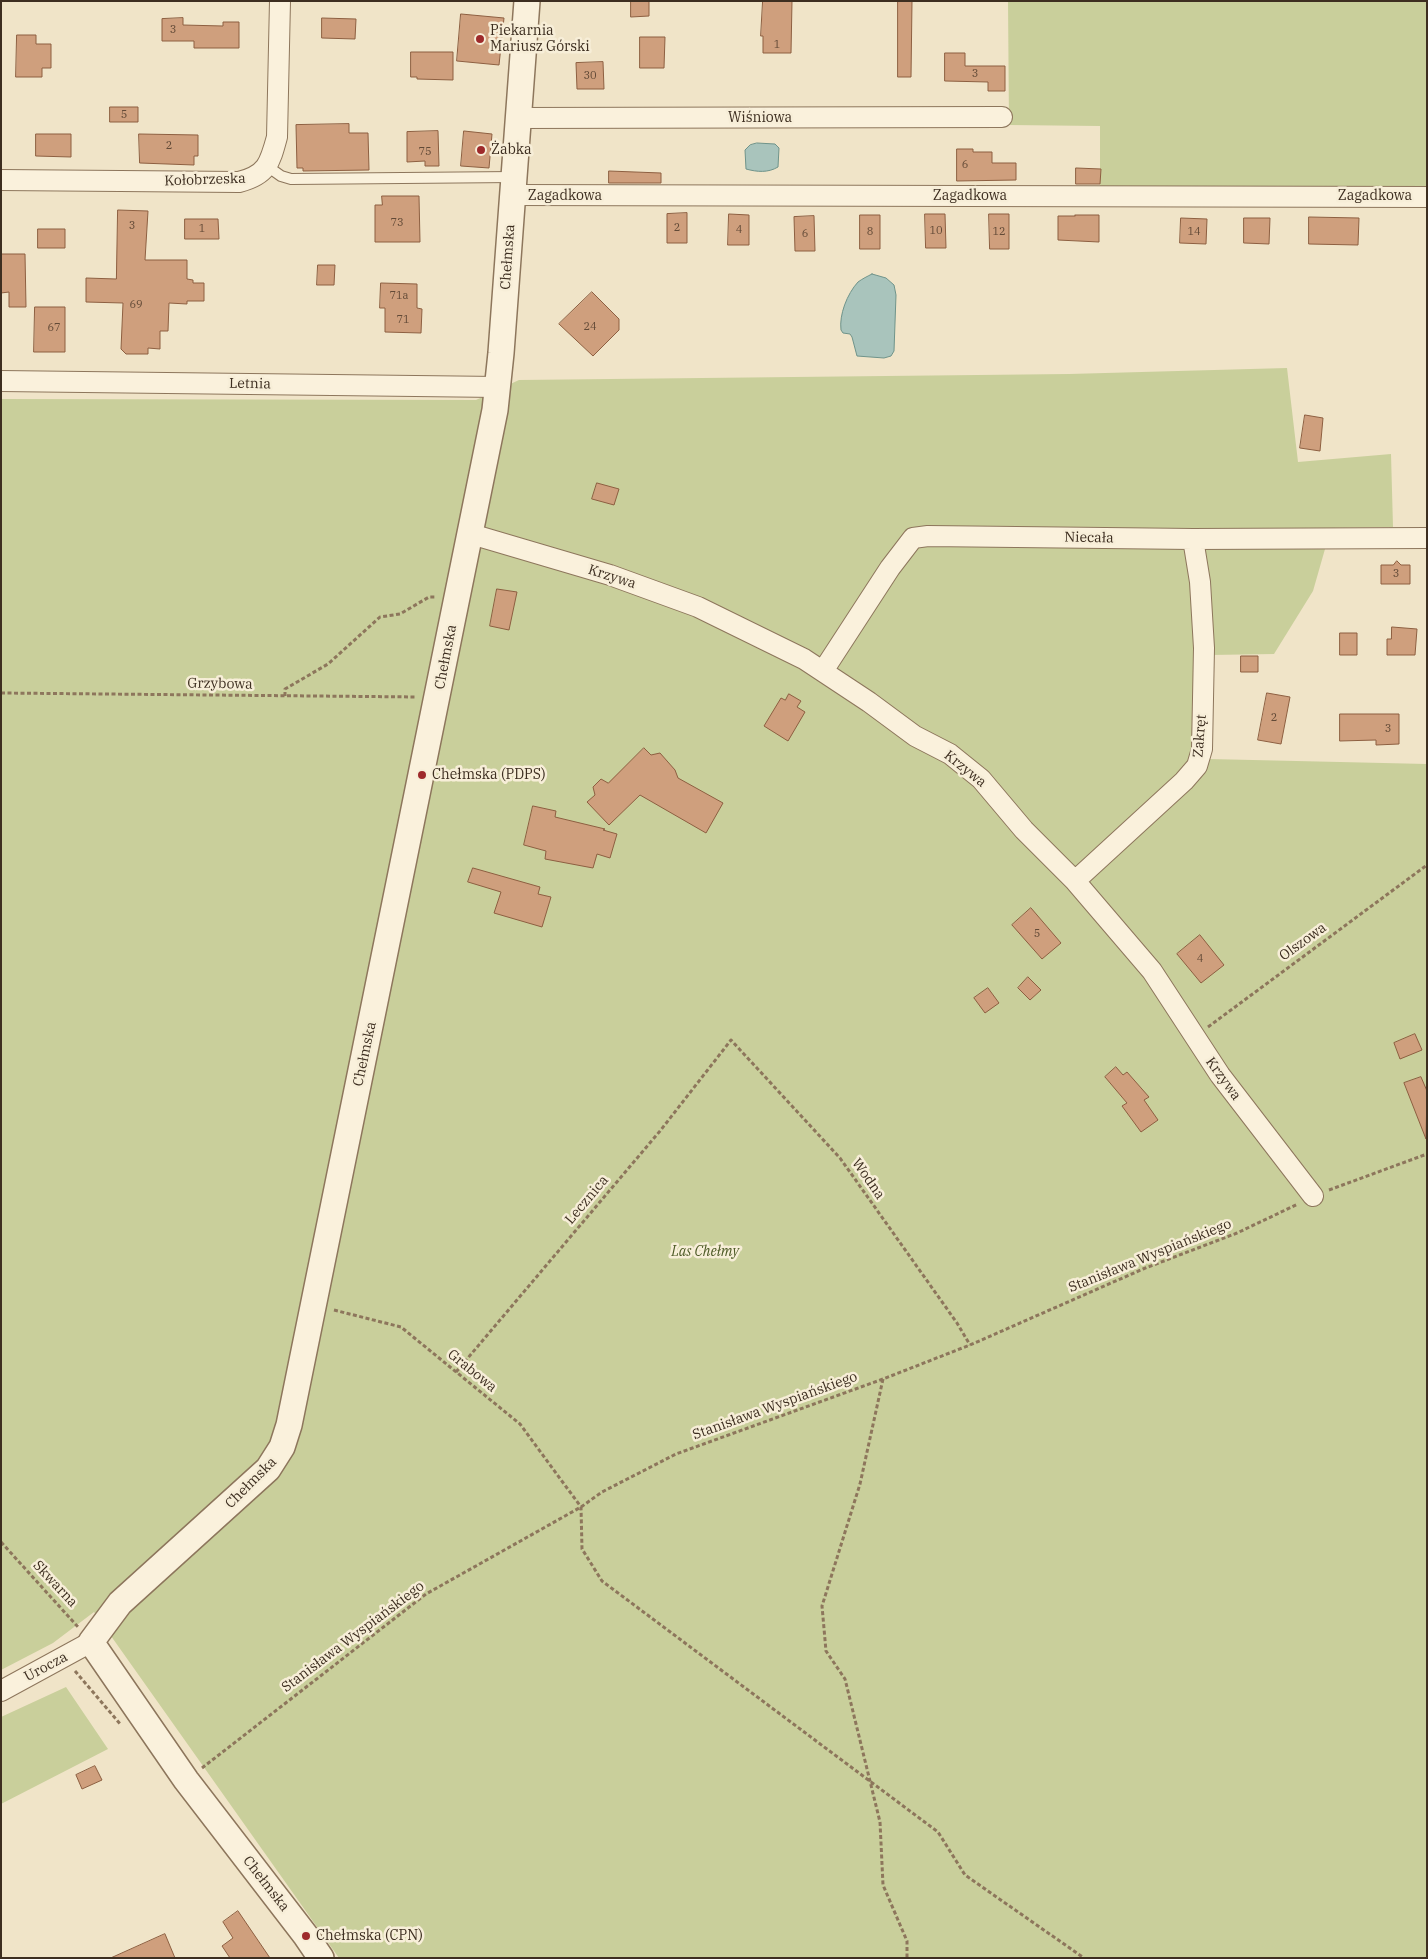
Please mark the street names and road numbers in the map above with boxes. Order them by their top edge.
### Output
street label: Wiśniowa [728,110,792,126]
street label: Kołobrzeska [164,170,246,190]
street label: Zagadkowa [528,188,602,204]
street label: Zagadkowa [933,188,1007,204]
street label: Zagadkowa [1338,188,1412,204]
street label: Chełmska [497,224,519,290]
street label: Letnia [229,375,271,393]
street label: Niecała [1064,529,1114,547]
street label: Krzywa [586,561,638,593]
street label: Chełmska [431,623,461,691]
street label: Grzybowa [187,675,253,693]
street label: Zakręt [1190,714,1210,758]
street label: Krzywa [941,747,989,791]
street label: Olszowa [1276,919,1330,965]
street label: Chełmska [350,1020,380,1088]
street label: Krzywa [1202,1054,1244,1104]
street label: Wodna [848,1155,888,1203]
street label: Lecznica [562,1172,612,1228]
street label: Stanisława Wyspiańskiego [1066,1216,1234,1296]
street label: Grabowa [444,1346,500,1396]
street label: Stanisława Wyspiańskiego [690,1368,860,1444]
street label: Chełmska [222,1454,280,1512]
street label: Skwarna [29,1557,81,1611]
street label: Stanisława Wyspiańskiego [278,1578,428,1696]
street label: Urocza [22,1649,70,1685]
street label: Chełmska [239,1853,293,1915]

